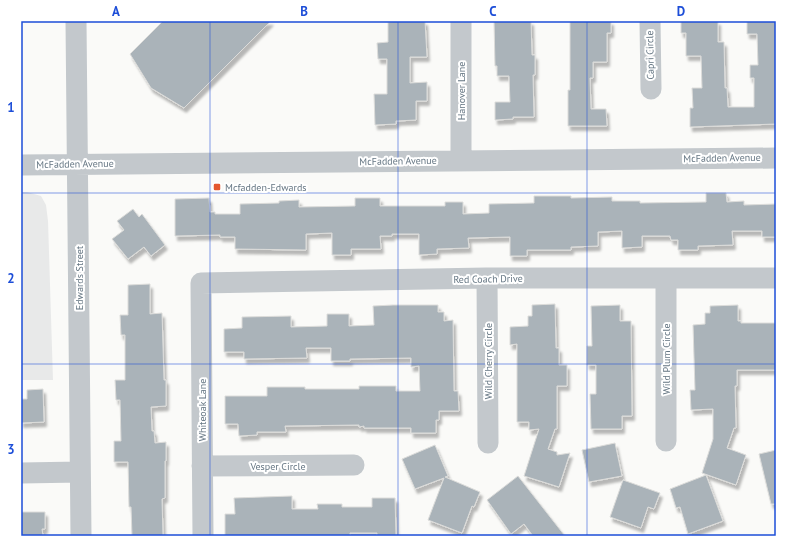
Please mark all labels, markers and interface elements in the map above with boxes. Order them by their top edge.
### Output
text: A [112,3,120,20]
text: B [300,3,308,20]
text: C [489,3,497,20]
text: D [677,3,685,20]
street label: Capri Circle [643,30,657,80]
street label: Hanover Lane [455,62,468,120]
text: 1 [7,99,15,116]
street label: McFadden Avenue [683,151,761,165]
street label: McFadden Avenue [359,154,437,168]
street label: McFadden Avenue [36,157,114,171]
place label: Mcfadden-Edwards [225,181,307,194]
marker: Mcfadden-Edwards [212,182,222,192]
street label: Edwards Street [73,245,86,310]
text: 2 [7,270,15,287]
street label: Red Coach Drive [453,272,523,286]
street label: Wild Cherry Circle [482,323,495,399]
street label: Wild Plum Circle [660,324,673,394]
street label: Whiteoak Lane [196,379,209,441]
text: 3 [7,441,15,458]
street label: Vesper Circle [249,460,306,473]

